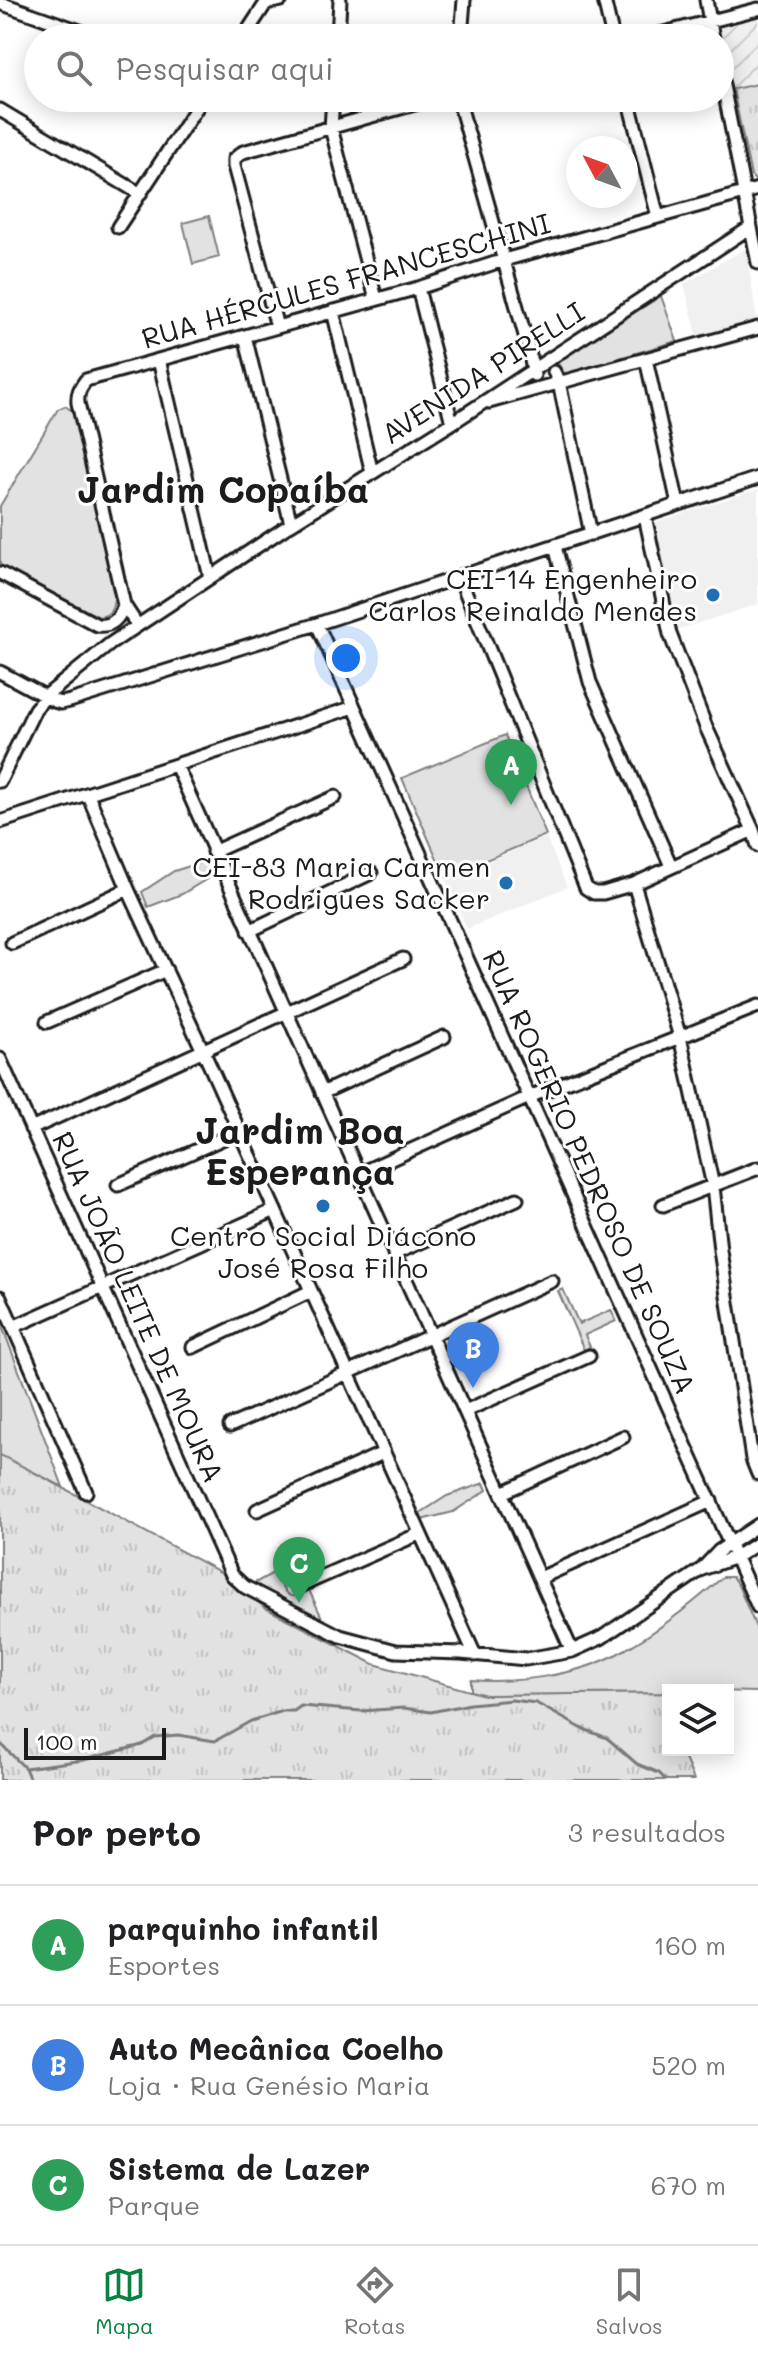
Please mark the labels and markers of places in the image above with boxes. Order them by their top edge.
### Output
place label: CEI-14 Engenheiro Carlos Reinaldo Mendes [368,560,697,628]
marker: CEI-14 Engenheiro Carlos Reinaldo Mendes [704,586,722,604]
pin: A [485,739,537,805]
place label: CEI-83 Maria Carmen Rodrigues Sacker [192,848,490,916]
marker: CEI-83 Maria Carmen Rodrigues Sacker [497,874,515,892]
marker: Centro Social Diácono José Rosa Filho [314,1197,332,1215]
place label: Centro Social Diácono José Rosa Filho [170,1217,476,1285]
pin: B [447,1322,499,1388]
pin: C [273,1537,325,1603]

